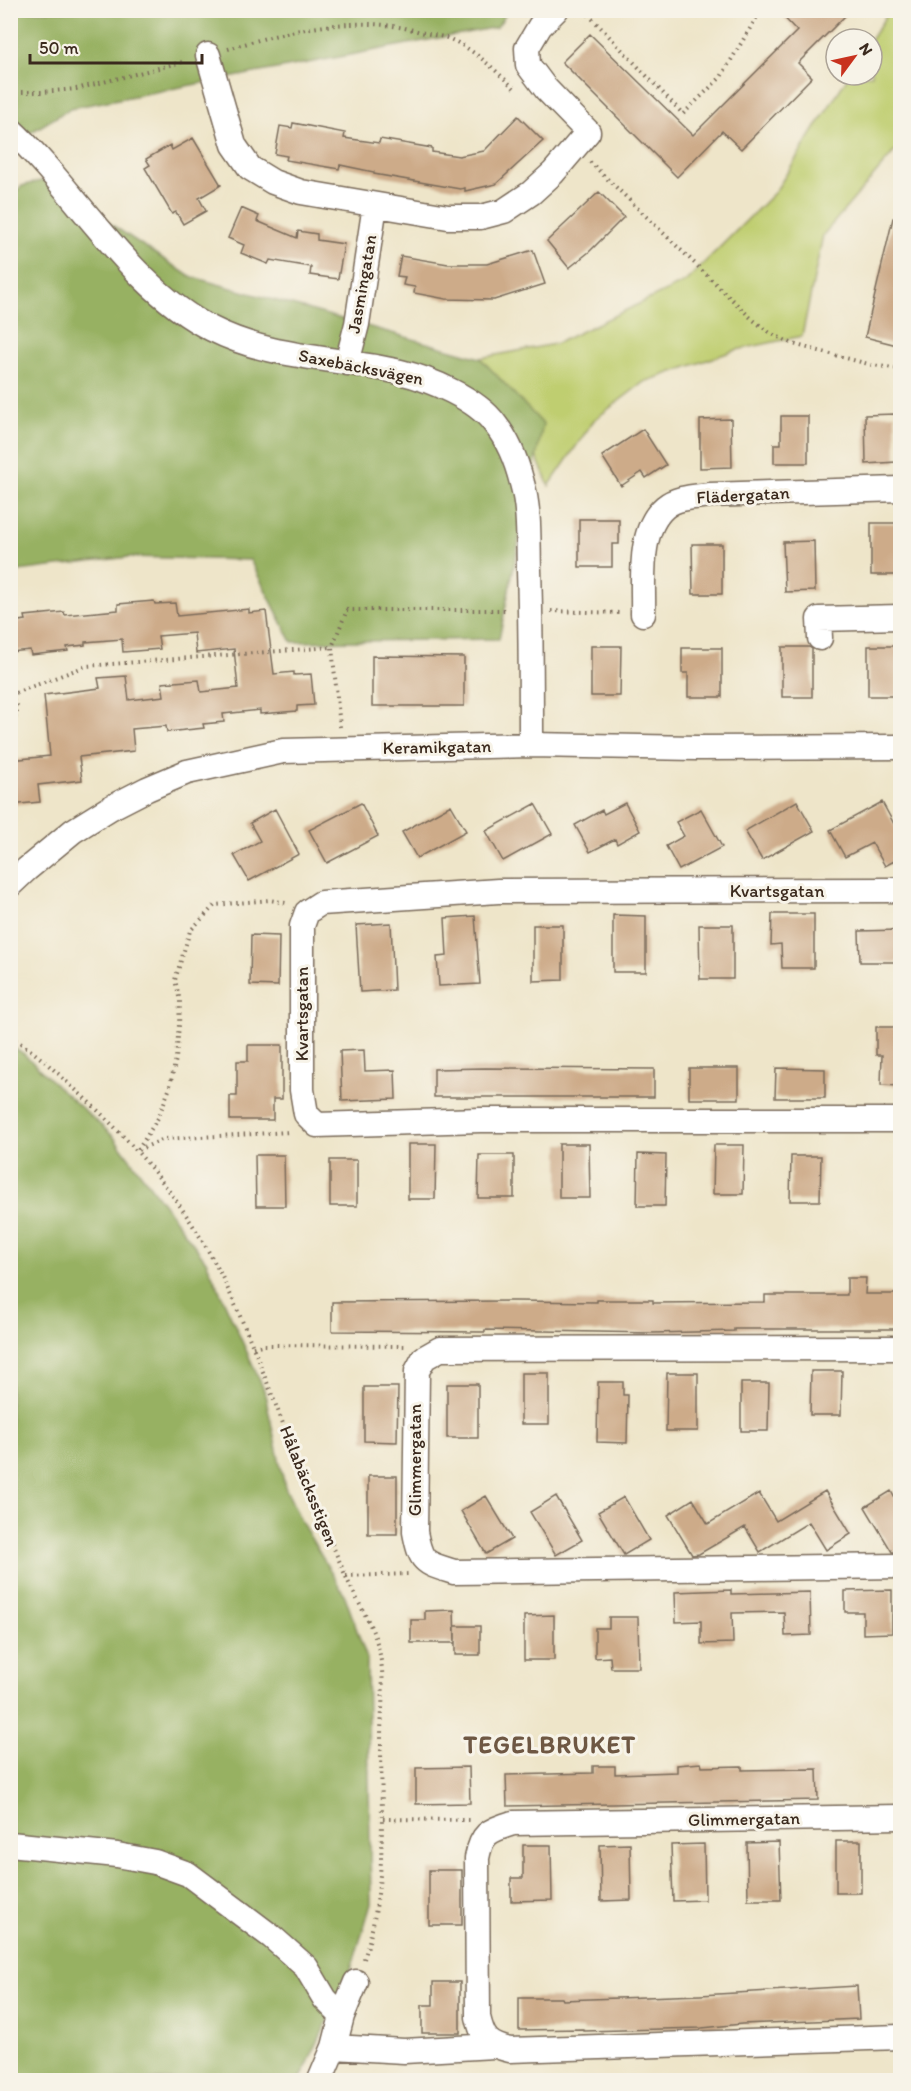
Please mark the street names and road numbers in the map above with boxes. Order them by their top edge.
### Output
street label: Jasmingatan [342,233,382,335]
street label: Saxebäcksvägen [297,344,426,390]
street label: Flädergatan [696,482,790,508]
street label: Keramikgatan [382,735,492,759]
street label: Kvartsgatan [730,880,824,902]
street label: Kvartsgatan [291,967,313,1061]
street label: Glimmergatan [404,1404,426,1516]
street label: Hålabäcksstigen [275,1422,343,1550]
street label: Glimmergatan [688,1807,800,1831]

